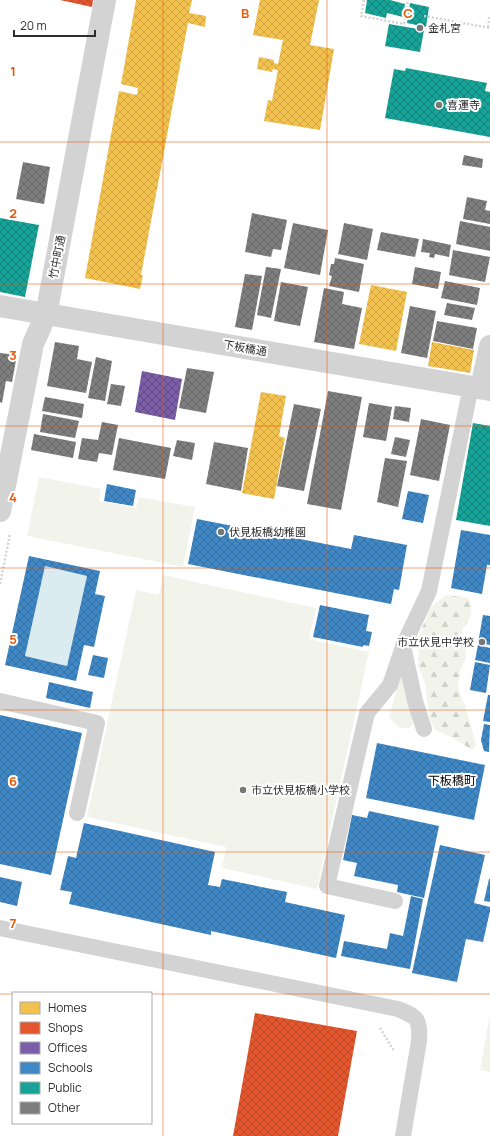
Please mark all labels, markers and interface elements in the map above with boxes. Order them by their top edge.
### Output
text: B [241,4,249,22]
text: C [403,4,413,22]
scale bar [14,12,95,38]
text: 20 m [20,17,47,34]
place label: 金札宮 [428,20,461,35]
marker: 金札宮 [415,23,425,33]
text: 1 [10,62,16,80]
place label: 喜運寺 [447,97,480,112]
marker: 喜運寺 [434,100,444,110]
text: 2 [9,204,17,222]
street label: 竹中町通 [45,234,68,280]
street label: 下板橋通 [222,336,268,359]
text: 3 [9,346,17,364]
text: 4 [9,488,17,506]
place label: 伏見板橋幼稚園 [229,524,306,539]
marker: 伏見板橋幼稚園 [216,527,226,537]
text: 5 [9,630,17,648]
place label: 市立伏見中学校 [397,634,474,649]
marker: 市立伏見中学校 [477,637,487,647]
text: 6 [9,772,17,790]
district label: 下板橋町 [428,772,476,789]
place label: 市立伏見板橋小学校 [251,782,350,797]
marker: 市立伏見板橋小学校 [238,785,248,795]
text: 7 [10,914,17,932]
legend [12,992,152,1124]
text: Homes [48,999,87,1016]
text: Shops [48,1019,83,1036]
text: Offices [48,1039,87,1056]
text: Schools [48,1059,92,1076]
text: Public [48,1079,82,1096]
text: Other [48,1099,81,1116]

